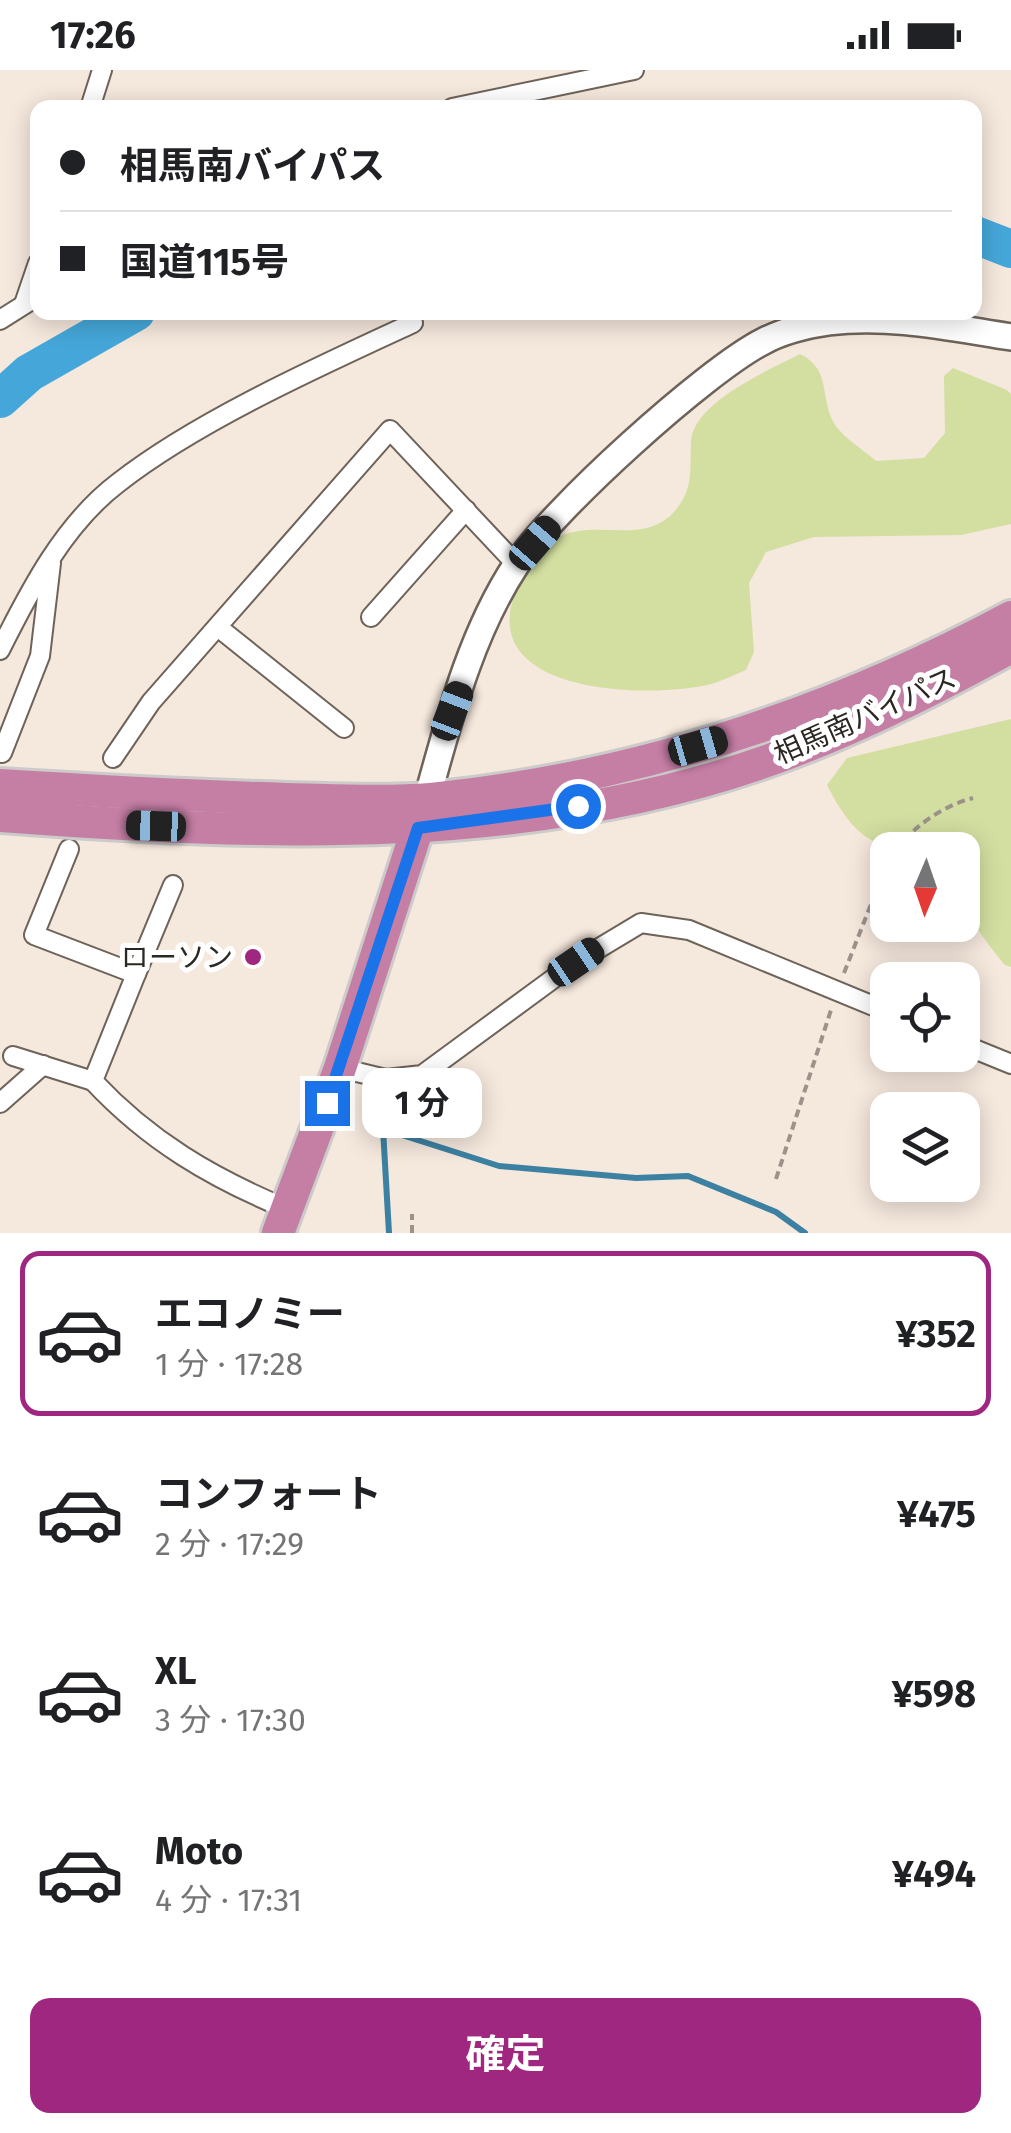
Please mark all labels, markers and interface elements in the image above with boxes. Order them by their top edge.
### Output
text: 17:26 [50,12,136,58]
text: 相馬南バイパス [120,143,385,189]
text: 国道115号 [120,239,289,285]
car [504,511,566,575]
street label: 相馬南バイパス [769,661,961,771]
car [427,678,477,744]
car [665,723,731,769]
route start [556,784,601,829]
car [125,810,187,842]
north arrow [870,832,980,942]
map controls [870,832,980,1202]
car [543,933,609,991]
place label: ローソン [121,941,233,974]
marker: ローソン [242,946,264,968]
button: locate [870,962,980,1072]
callout: 1 分 [362,1068,482,1138]
route end [305,1081,350,1126]
text: 1 分 [395,1084,449,1122]
button: layers [870,1092,980,1202]
icon: car [35,1289,125,1379]
text: エコノミー [155,1291,345,1337]
text: ¥352 [896,1311,976,1357]
text: 1 分 · 17:28 [155,1345,303,1383]
icon: car [35,1469,125,1559]
text: コンフォート [155,1471,382,1517]
text: ¥475 [897,1491,976,1537]
text: 2 分 · 17:29 [155,1525,304,1563]
text: XL [155,1648,197,1694]
icon: car [35,1649,125,1739]
text: ¥598 [892,1671,976,1717]
text: 3 分 · 17:30 [155,1701,306,1739]
text: Moto [155,1828,243,1874]
icon: car [35,1829,125,1919]
text: ¥494 [892,1851,976,1897]
text: 4 分 · 17:31 [155,1881,302,1919]
button: 確定 [30,1998,981,2113]

